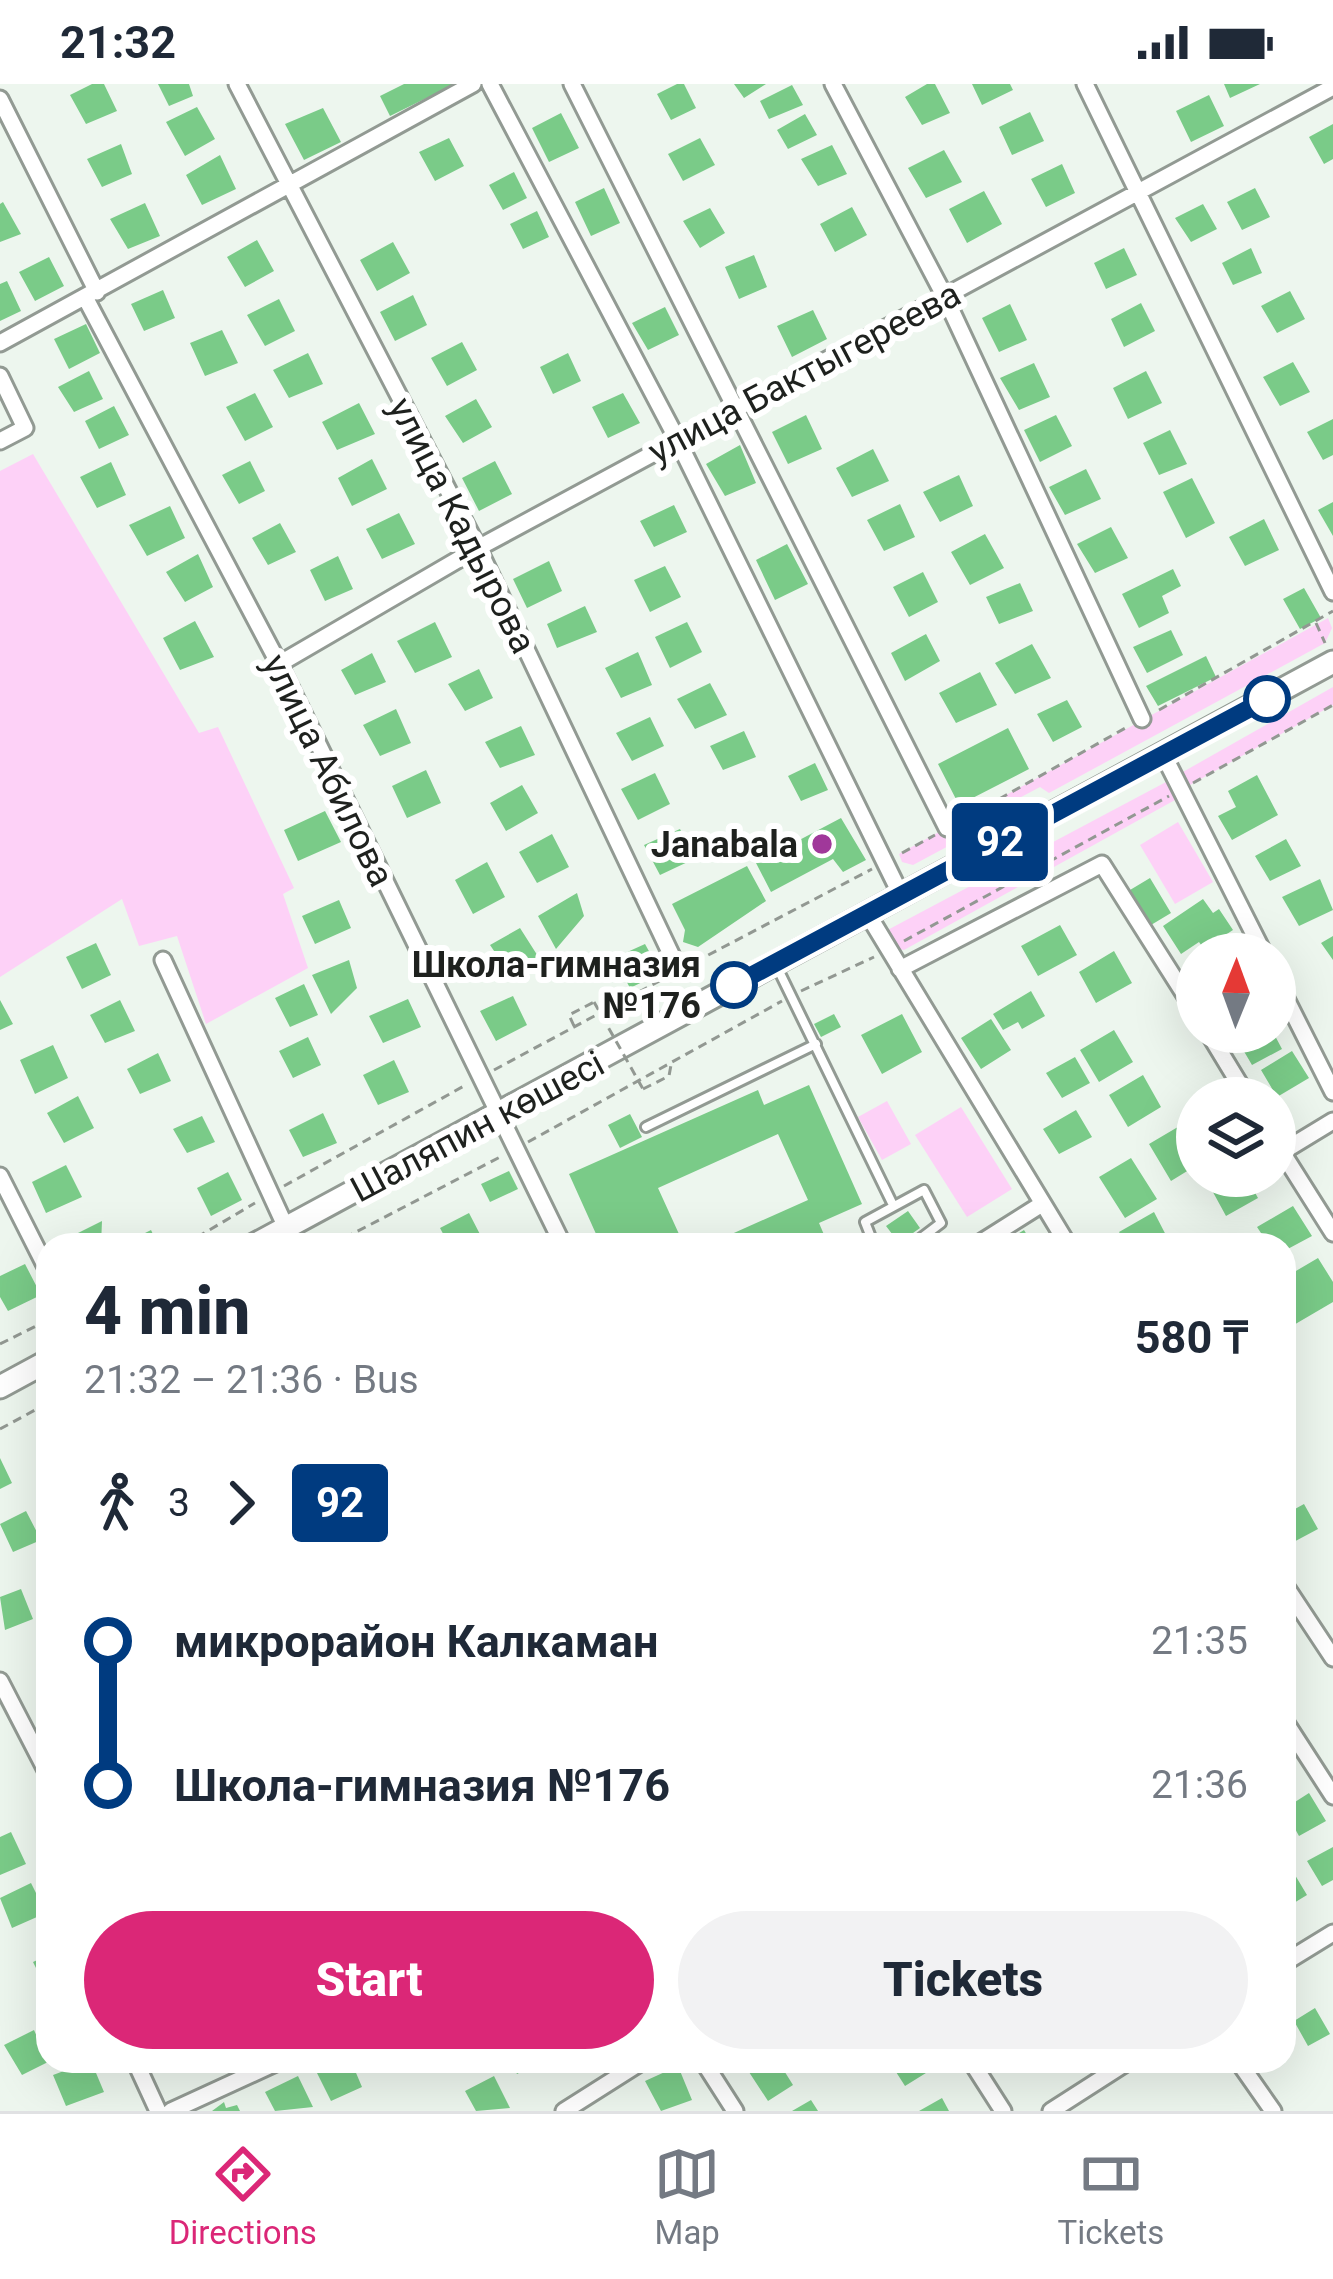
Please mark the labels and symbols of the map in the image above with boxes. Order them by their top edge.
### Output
street label: улица Бактыгереева [641,273,968,473]
street label: улица Кадырова [380,391,545,660]
street label: улица Абилова [254,647,402,893]
unlabelled marker [1245,677,1289,721]
line badge: 92 [946,803,1054,881]
place label: Janabala [651,824,798,866]
marker: Janabala [809,831,835,857]
north arrow [1176,933,1296,1053]
place label: Школа-гимназия №176 [412,944,701,1027]
marker: Школа-гимназия №176 [712,963,756,1007]
street label: Шаляпин көшесі [344,1042,611,1211]

